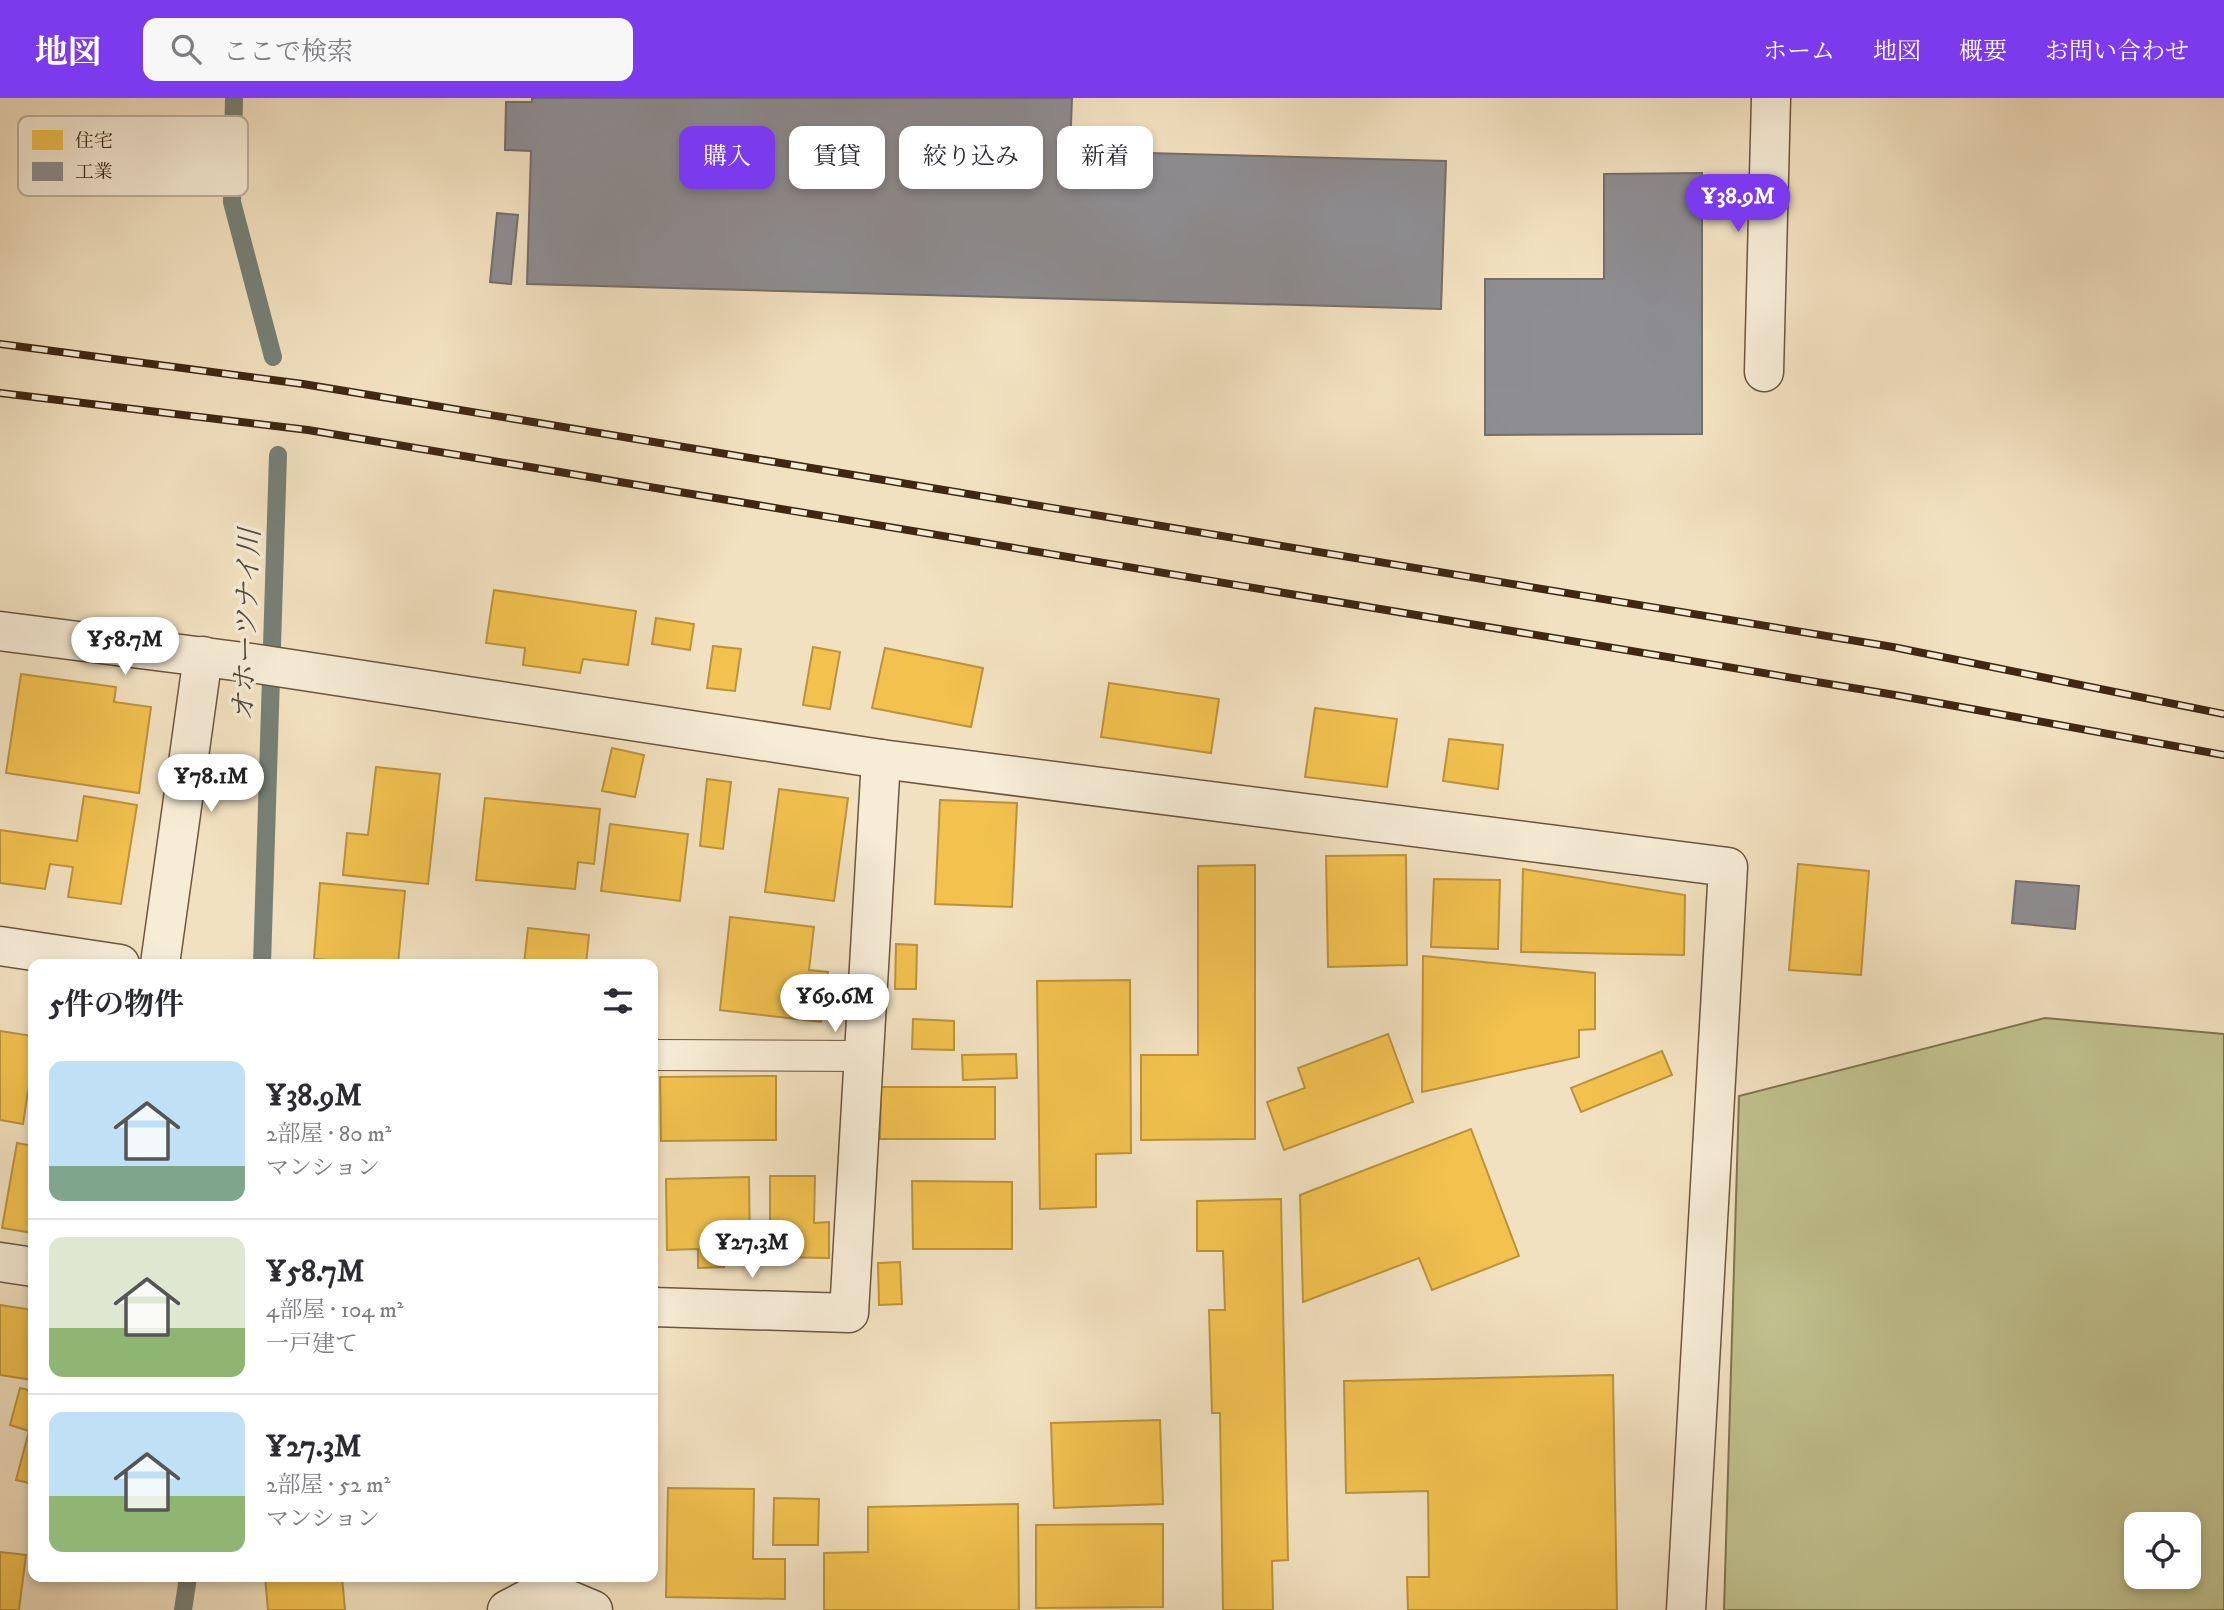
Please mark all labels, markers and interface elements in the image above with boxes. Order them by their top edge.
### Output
search box [143,18,633,81]
icon: search [167,30,205,68]
text: 地図 [35,33,101,74]
text: ここで検索 [223,36,353,69]
text: ホーム [1763,37,1835,67]
text: 地図 [1873,37,1921,67]
text: 概要 [1959,37,2007,67]
text: お問い合わせ [2045,37,2189,67]
legend [18,116,248,196]
chip: 購入 [679,126,775,189]
chip: 賃貸 [789,126,885,189]
chip: 絞り込み [899,126,1043,189]
chip: 新着 [1057,126,1153,189]
text: 住宅 [75,130,113,153]
text: 工業 [75,161,113,184]
pin: ¥38.9M [1681,174,1795,234]
text: ¥38.9M [1701,182,1775,211]
water label: オホーツナイ川 [226,525,268,722]
pin: ¥58.7M [68,618,182,677]
text: ¥58.7M [87,625,163,654]
pin: ¥78.1M [154,754,268,814]
text: ¥78.1M [174,762,248,791]
pin: ¥69.6M [778,974,892,1034]
icon: filters [599,982,637,1020]
text: ¥69.6M [796,982,874,1011]
text: 5件の物件 [49,987,184,1024]
text: ¥38.9M [266,1078,362,1115]
icon: home [105,1089,189,1173]
text: 2部屋 · 80 m² [266,1120,392,1149]
text: マンション [266,1154,380,1183]
pin: ¥27.3M [695,1220,809,1280]
text: ¥27.3M [715,1228,789,1257]
text: ¥58.7M [266,1254,365,1291]
icon: home [105,1265,189,1349]
text: 4部屋 · 104 m² [266,1296,404,1325]
text: 一戸建て [266,1330,358,1359]
text: ¥27.3M [266,1429,362,1466]
icon: home [105,1440,189,1524]
text: 2部屋 · 52 m² [266,1471,390,1500]
text: マンション [266,1505,380,1534]
map controls [2124,1512,2201,1589]
button: locate [2124,1512,2201,1589]

